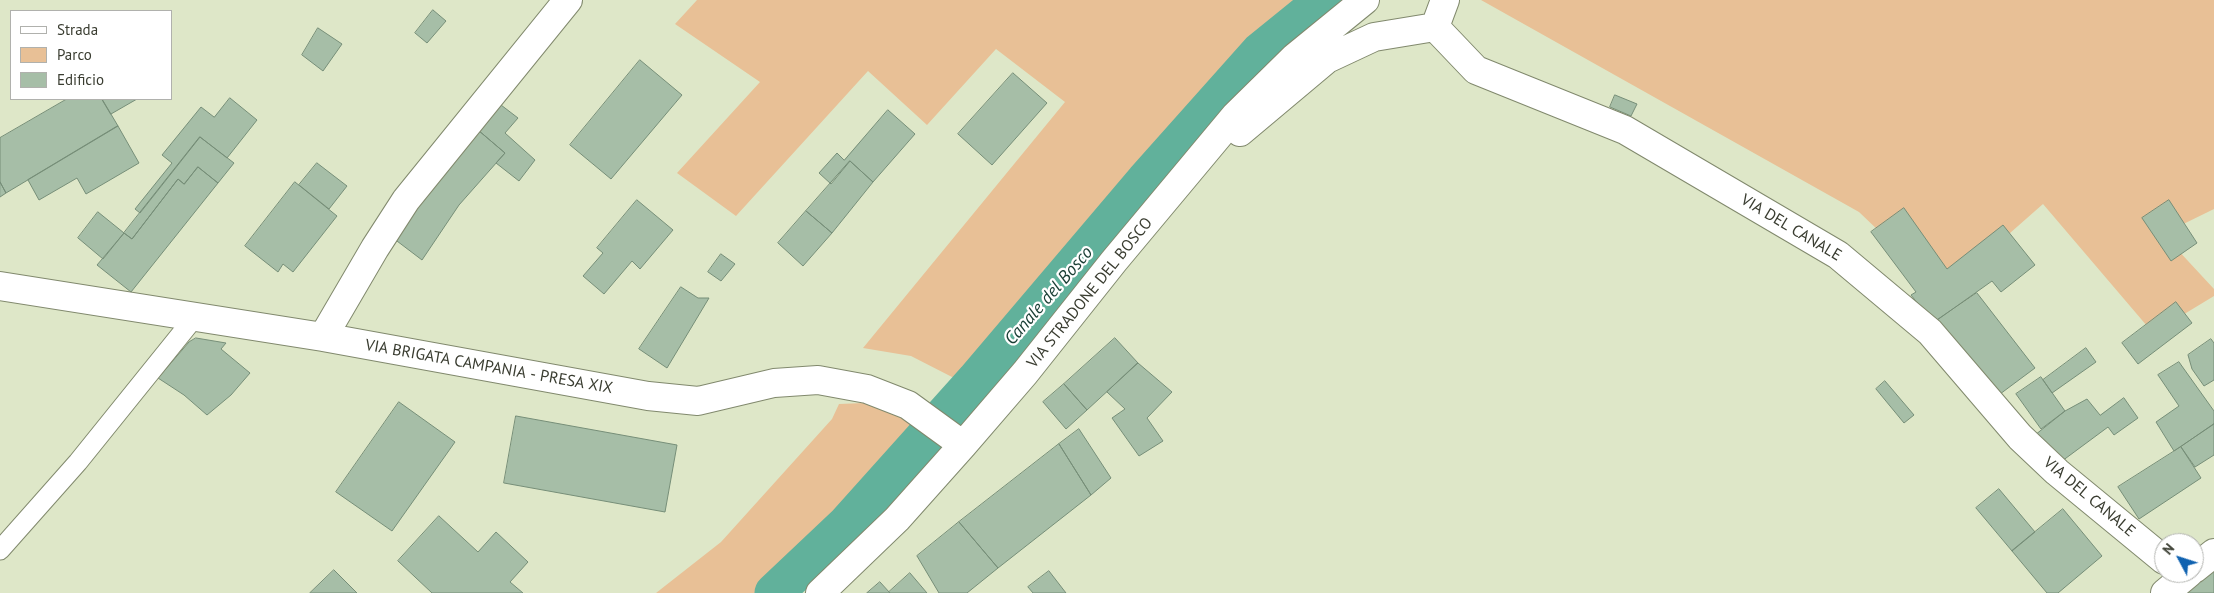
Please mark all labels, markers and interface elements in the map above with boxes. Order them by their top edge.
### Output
legend [10,10,172,100]
text: Strada [57,20,98,39]
text: Parco [57,45,92,64]
text: Edificio [57,70,104,89]
street label: VIA DEL CANALE [1737,190,1845,266]
street label: VIA STRADONE DEL BOSCO [1023,214,1157,372]
water label: Canale del Bosco [1000,242,1098,350]
street label: VIA BRIGATA CAMPANIA - PRESA XIX [364,336,614,398]
street label: VIA DEL CANALE [2039,453,2139,541]
north arrow [2154,533,2204,583]
text: N [2158,540,2178,558]

